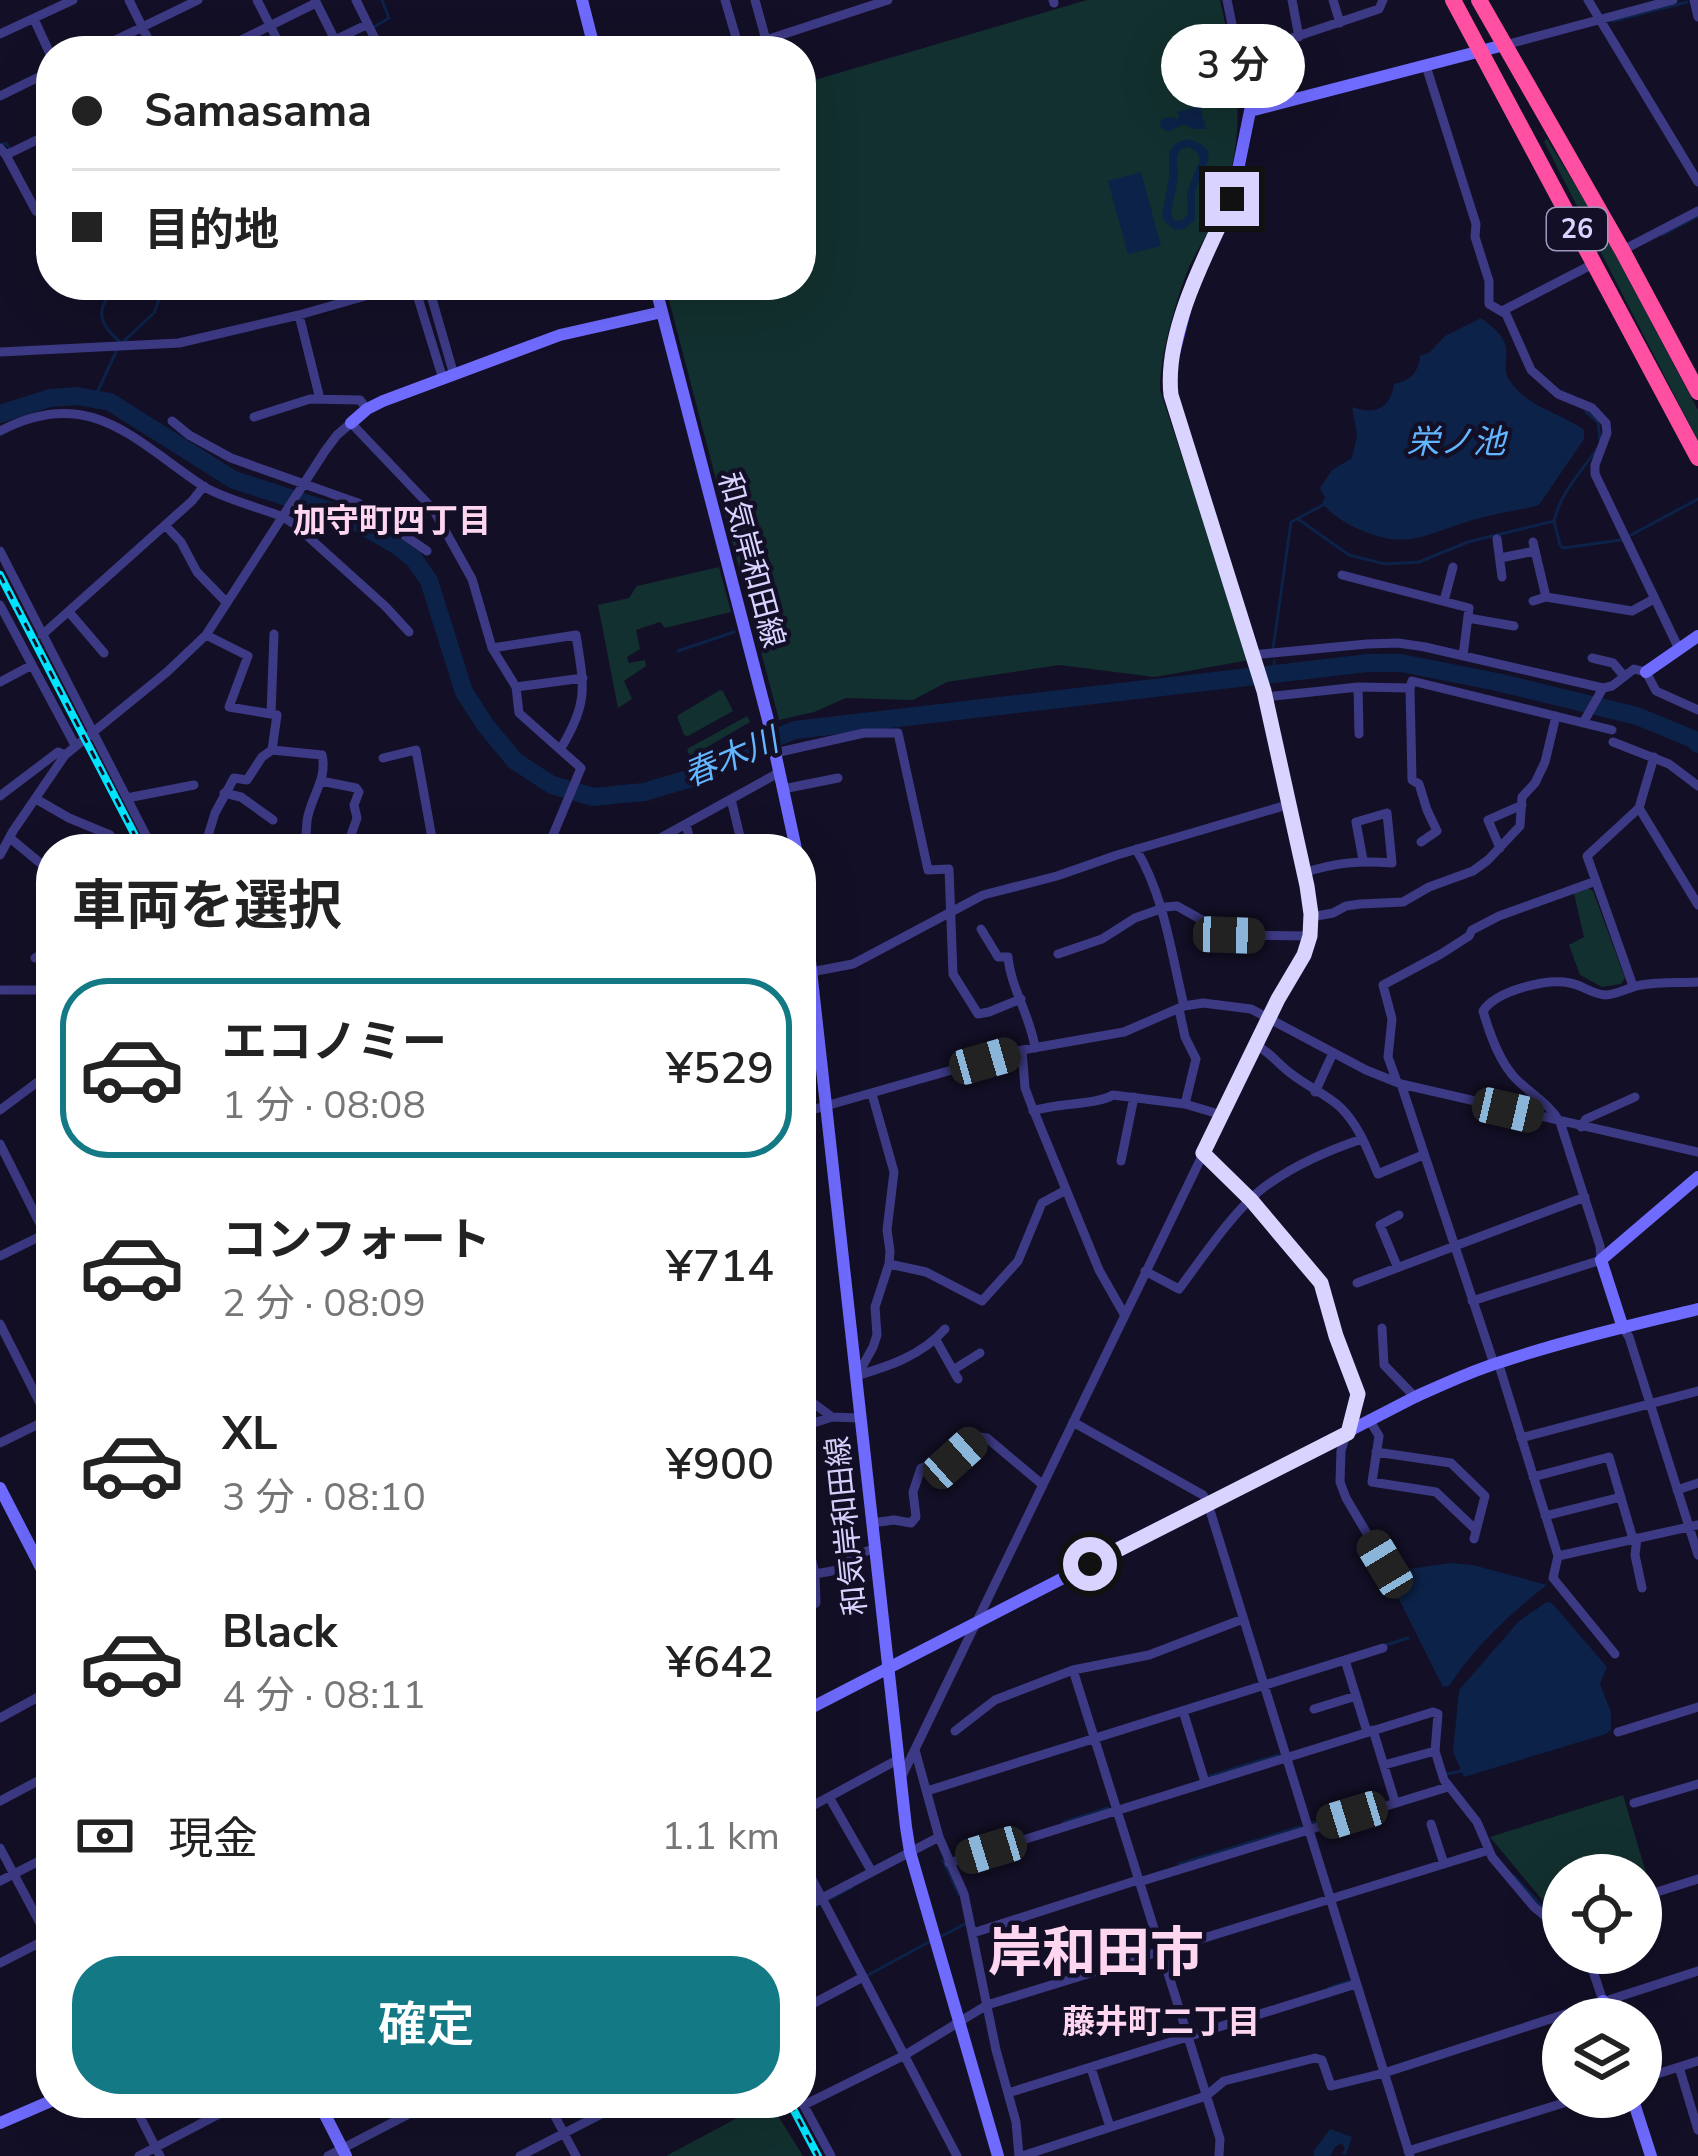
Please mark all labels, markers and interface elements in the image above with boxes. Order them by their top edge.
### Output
callout: 3 分 [1160,25,1304,109]
text: 3 分 [1197,39,1269,92]
text: Samasama [144,81,372,142]
route end [1205,172,1259,226]
text: 目的地 [144,200,279,261]
road number: 26 [1547,208,1607,250]
water label: 栄ノ池 [1407,420,1509,465]
street label: 和気岸和田線 [708,468,794,652]
district label: 加守町四丁目 [293,499,491,544]
water label: 春木川 [677,717,788,798]
text: 車両を選択 [72,869,342,943]
car [1192,916,1266,954]
text: エコノミー [222,1012,447,1073]
icon: car [78,1014,186,1122]
car [945,1034,1025,1088]
text: ¥529 [666,1038,774,1099]
text: 1 分 · 08:08 [222,1079,426,1132]
car [1469,1084,1547,1136]
text: コンフォート [222,1210,491,1271]
icon: car [78,1212,186,1320]
text: ¥714 [666,1236,774,1297]
text: 2 分 · 08:09 [222,1277,426,1330]
text: XL [222,1404,278,1465]
icon: car [78,1410,186,1518]
car [916,1421,994,1495]
text: ¥900 [666,1434,774,1495]
street label: 和気岸和田線 [817,1434,877,1618]
text: 3 分 · 08:10 [222,1471,426,1524]
car [1351,1524,1419,1604]
route start [1063,1537,1117,1591]
text: Black [222,1602,337,1663]
icon: car [78,1608,186,1716]
text: ¥642 [666,1632,774,1693]
text: 4 分 · 08:11 [222,1669,426,1722]
car [1312,1787,1392,1843]
icon: cash [72,1803,138,1869]
text: 現金 [168,1809,258,1870]
text: 1.1 km [661,1810,780,1863]
car [951,1822,1031,1878]
map controls [1542,1854,1662,2118]
button: locate [1542,1854,1662,1974]
district label: 岸和田市 [988,1916,1204,1990]
button: 確定 [72,1956,780,2094]
button: layers [1542,1998,1662,2118]
district label: 藤井町二丁目 [1062,2000,1260,2045]

